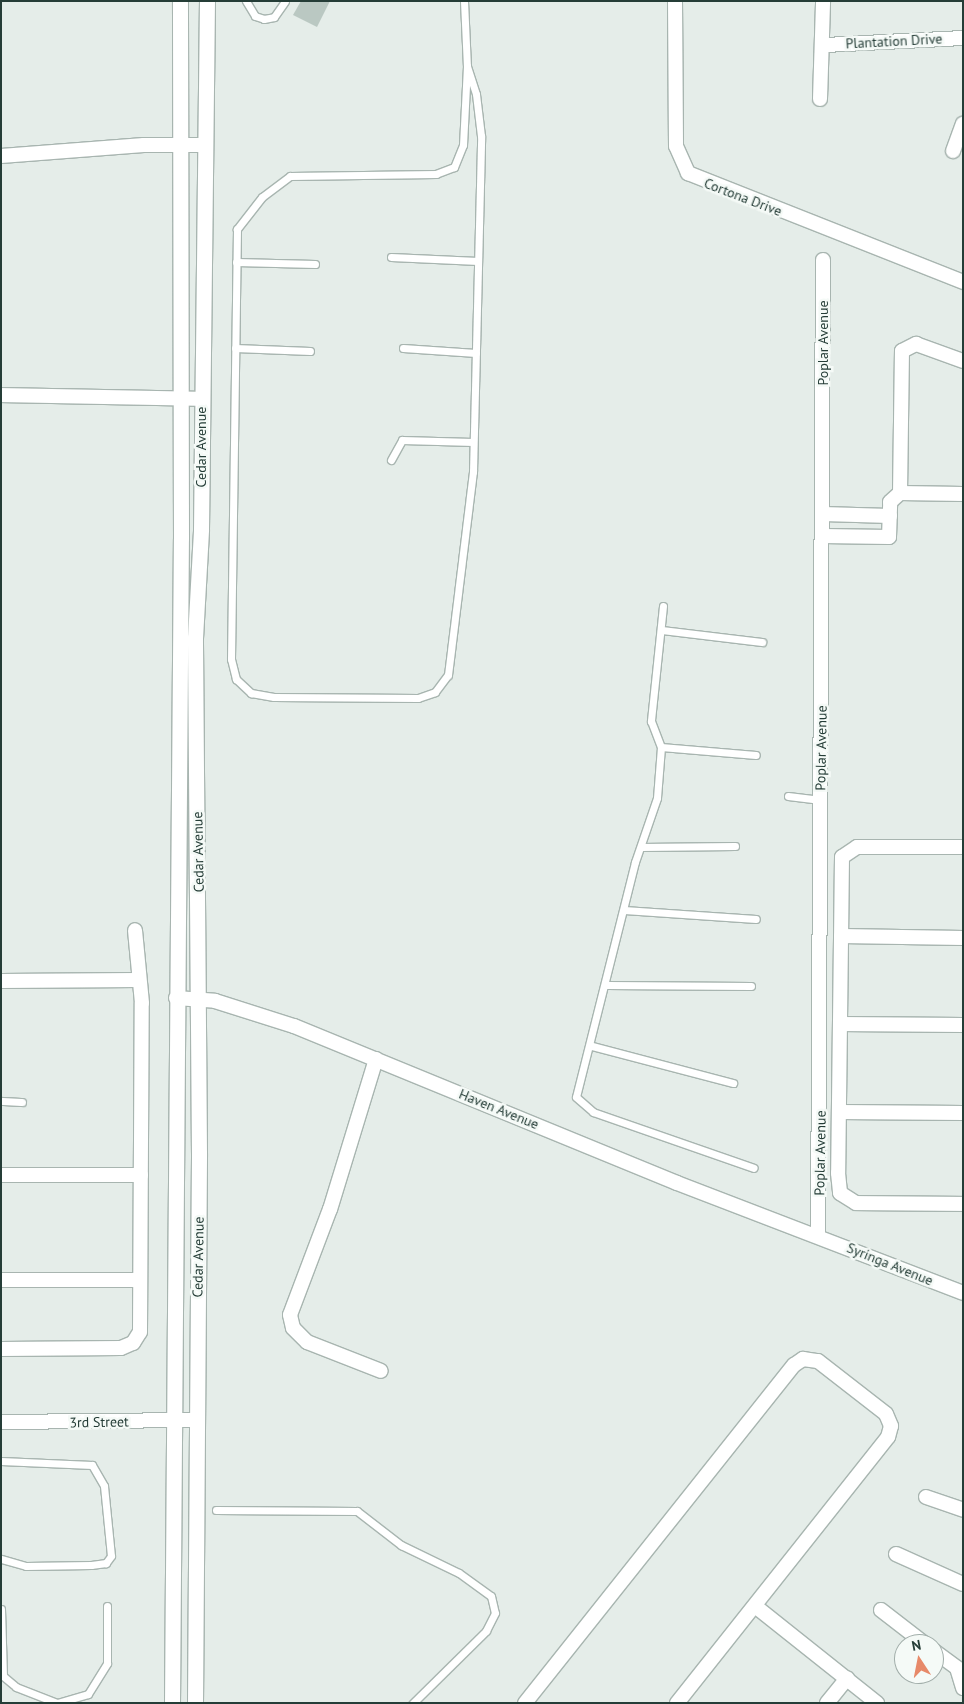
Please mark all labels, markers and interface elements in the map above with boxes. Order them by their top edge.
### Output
street label: Plantation Drive [845,30,943,52]
street label: Cortona Drive [702,174,784,220]
street label: Poplar Avenue [815,300,831,386]
street label: Cedar Avenue [193,406,209,488]
street label: Poplar Avenue [812,705,830,791]
street label: Cedar Avenue [189,811,207,893]
street label: Haven Avenue [456,1085,542,1133]
street label: Poplar Avenue [811,1110,829,1196]
street label: Cedar Avenue [189,1216,207,1298]
street label: Syringa Avenue [844,1239,936,1289]
street label: 3rd Street [69,1413,129,1431]
north arrow [894,1634,944,1684]
text: N [910,1636,923,1655]

